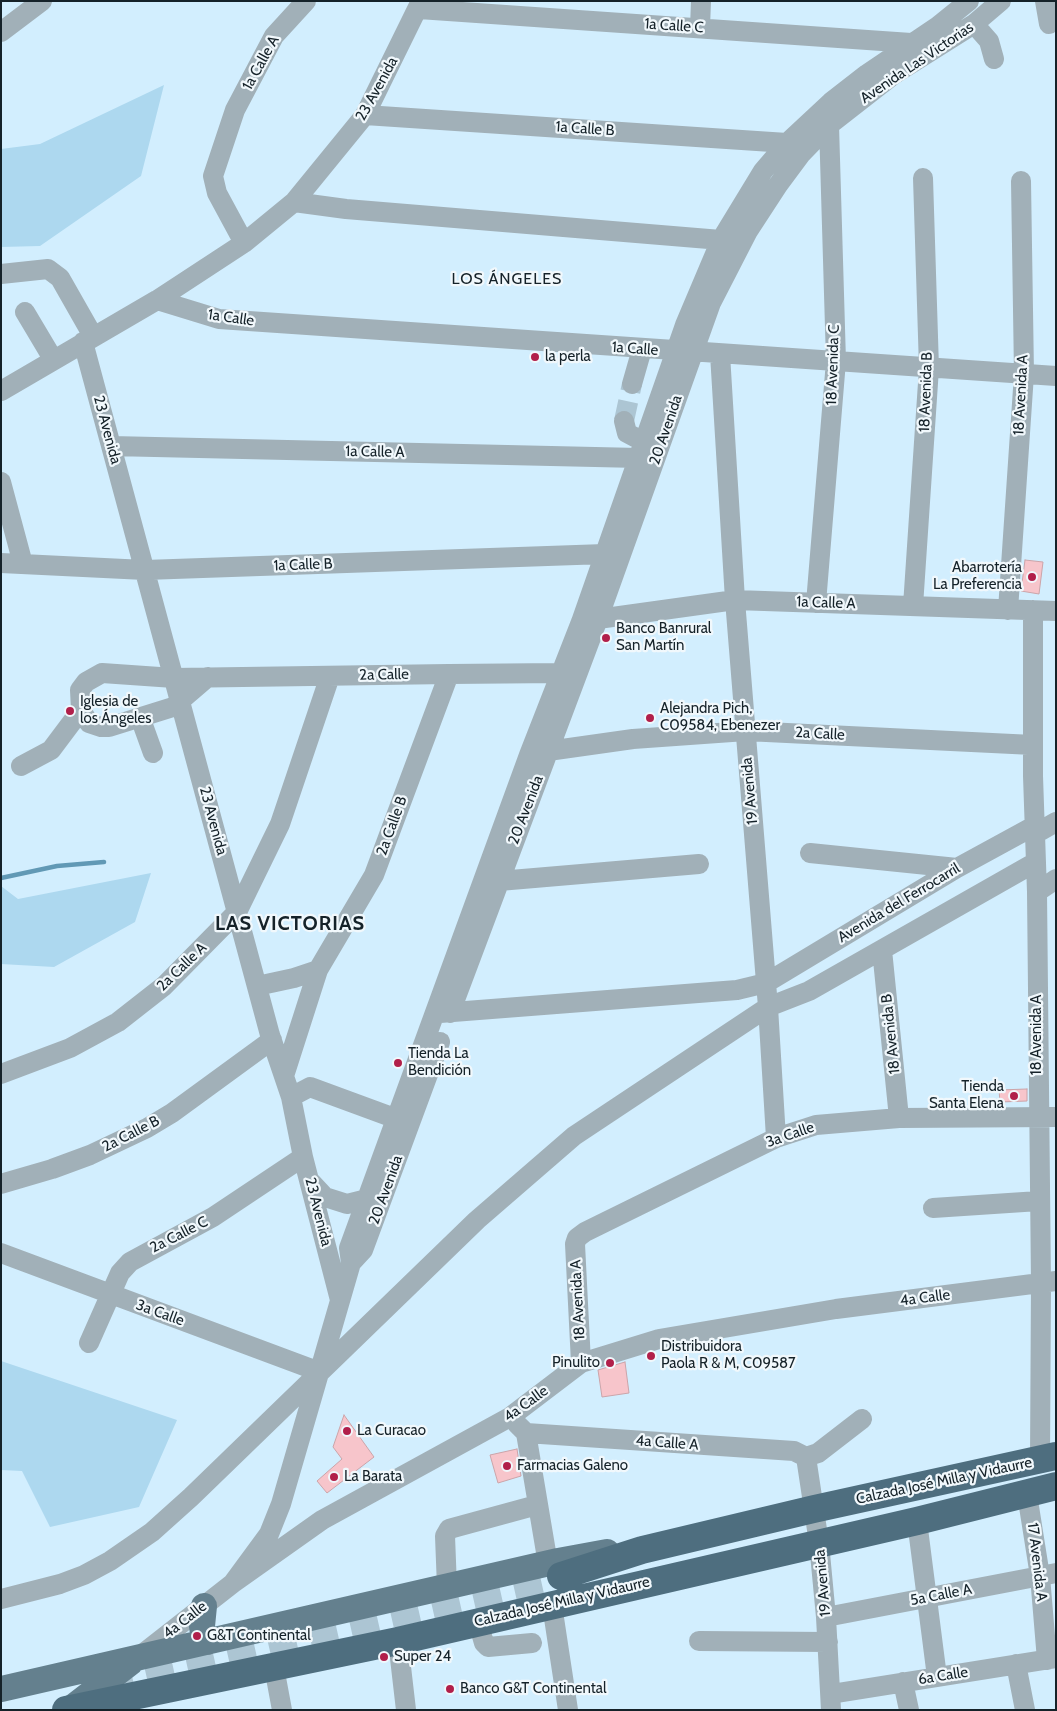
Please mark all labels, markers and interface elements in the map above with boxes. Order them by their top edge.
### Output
street label: 1a Calle C [644,15,704,37]
street label: Avenida Las Victorias [857,18,977,108]
street label: 1a Calle A [239,33,283,93]
street label: 23 Avenida [352,54,402,124]
street label: 1a Calle B [555,118,615,140]
district label: LOS ÁNGELES [450,269,564,289]
street label: 1a Calle [207,306,255,330]
street label: 18 Avenida C [823,324,843,406]
street label: 1a Calle [611,338,659,360]
place label: la perla [545,348,591,366]
marker: la perla [529,351,541,363]
street label: 18 Avenida B [916,352,936,432]
street label: 18 Avenida A [1010,354,1032,436]
street label: 20 Avenida [646,393,686,467]
street label: 23 Avenida [89,394,125,466]
street label: 1a Calle A [345,442,405,462]
street label: 1a Calle B [273,555,333,575]
place label: Abarrotería La Preferencia [933,559,1022,594]
marker: Abarrotería La Preferencia [1026,571,1038,583]
street label: 1a Calle A [796,593,856,613]
place label: Banco Banrural San Martín [616,620,711,655]
marker: Banco Banrural San Martín [600,632,612,644]
street label: 2a Calle [359,666,409,684]
place label: Iglesia de los Ángeles [80,693,151,728]
place label: Alejandra Pich, C09584, Ebenezer [660,700,780,735]
marker: Iglesia de los Ángeles [64,705,76,717]
marker: Alejandra Pich, C09584, Ebenezer [644,712,656,724]
street label: 2a Calle [795,724,845,744]
street label: 19 Avenida [738,757,762,825]
street label: 20 Avenida [505,773,547,847]
street label: 23 Avenida [195,785,231,857]
street label: 2a Calle B [373,794,411,858]
street label: Avenida del Ferrocarril [835,859,963,947]
district label: LAS VICTORIAS [213,912,367,936]
street label: 2a Calle A [153,939,211,995]
street label: 18 Avenida B [878,993,904,1075]
street label: 18 Avenida A [1028,995,1046,1075]
place label: Tienda La Bendición [408,1045,471,1080]
marker: Tienda La Bendición [392,1057,404,1069]
place label: Tienda Santa Elena [929,1078,1004,1113]
marker: Tienda Santa Elena [1008,1090,1020,1102]
street label: 2a Calle B [99,1112,163,1156]
street label: 3a Calle [764,1118,816,1152]
street label: 20 Avenida [365,1153,407,1227]
street label: 23 Avenida [301,1176,335,1248]
street label: 2a Calle C [147,1213,211,1257]
street label: 18 Avenida A [567,1259,589,1341]
street label: 4a Calle [899,1286,951,1310]
street label: 3a Calle [134,1296,186,1330]
place label: Distribuidora Paola R & M, C09587 [661,1338,796,1373]
marker: Distribuidora Paola R & M, C09587 [645,1350,657,1362]
place label: Pinulito [552,1354,600,1372]
marker: Pinulito [604,1357,616,1369]
street label: 4a Calle [500,1382,552,1426]
place label: La Curacao [357,1422,426,1440]
marker: La Curacao [341,1425,353,1437]
street label: 4a Calle A [635,1432,699,1454]
street label: Calzada José Milla y Vidaurre [854,1454,1034,1508]
place label: Farmacias Galeno [517,1457,628,1475]
marker: Farmacias Galeno [501,1460,513,1472]
place label: La Barata [344,1468,402,1486]
marker: La Barata [328,1471,340,1483]
street label: 17 Avenida A [1023,1522,1051,1602]
street label: 19 Avenida [811,1549,835,1617]
street label: Calzada José Milla y Vidaurre [473,1573,651,1631]
street label: 5a Calle A [909,1580,973,1610]
street label: 4a Calle [160,1597,210,1643]
place label: G&T Continental [207,1627,311,1645]
marker: G&T Continental [191,1630,203,1642]
place label: Super 24 [394,1648,451,1666]
marker: Super 24 [378,1651,390,1663]
street label: 6a Calle [917,1663,969,1689]
place label: Banco G&T Continental [460,1680,607,1698]
marker: Banco G&T Continental [444,1683,456,1695]

